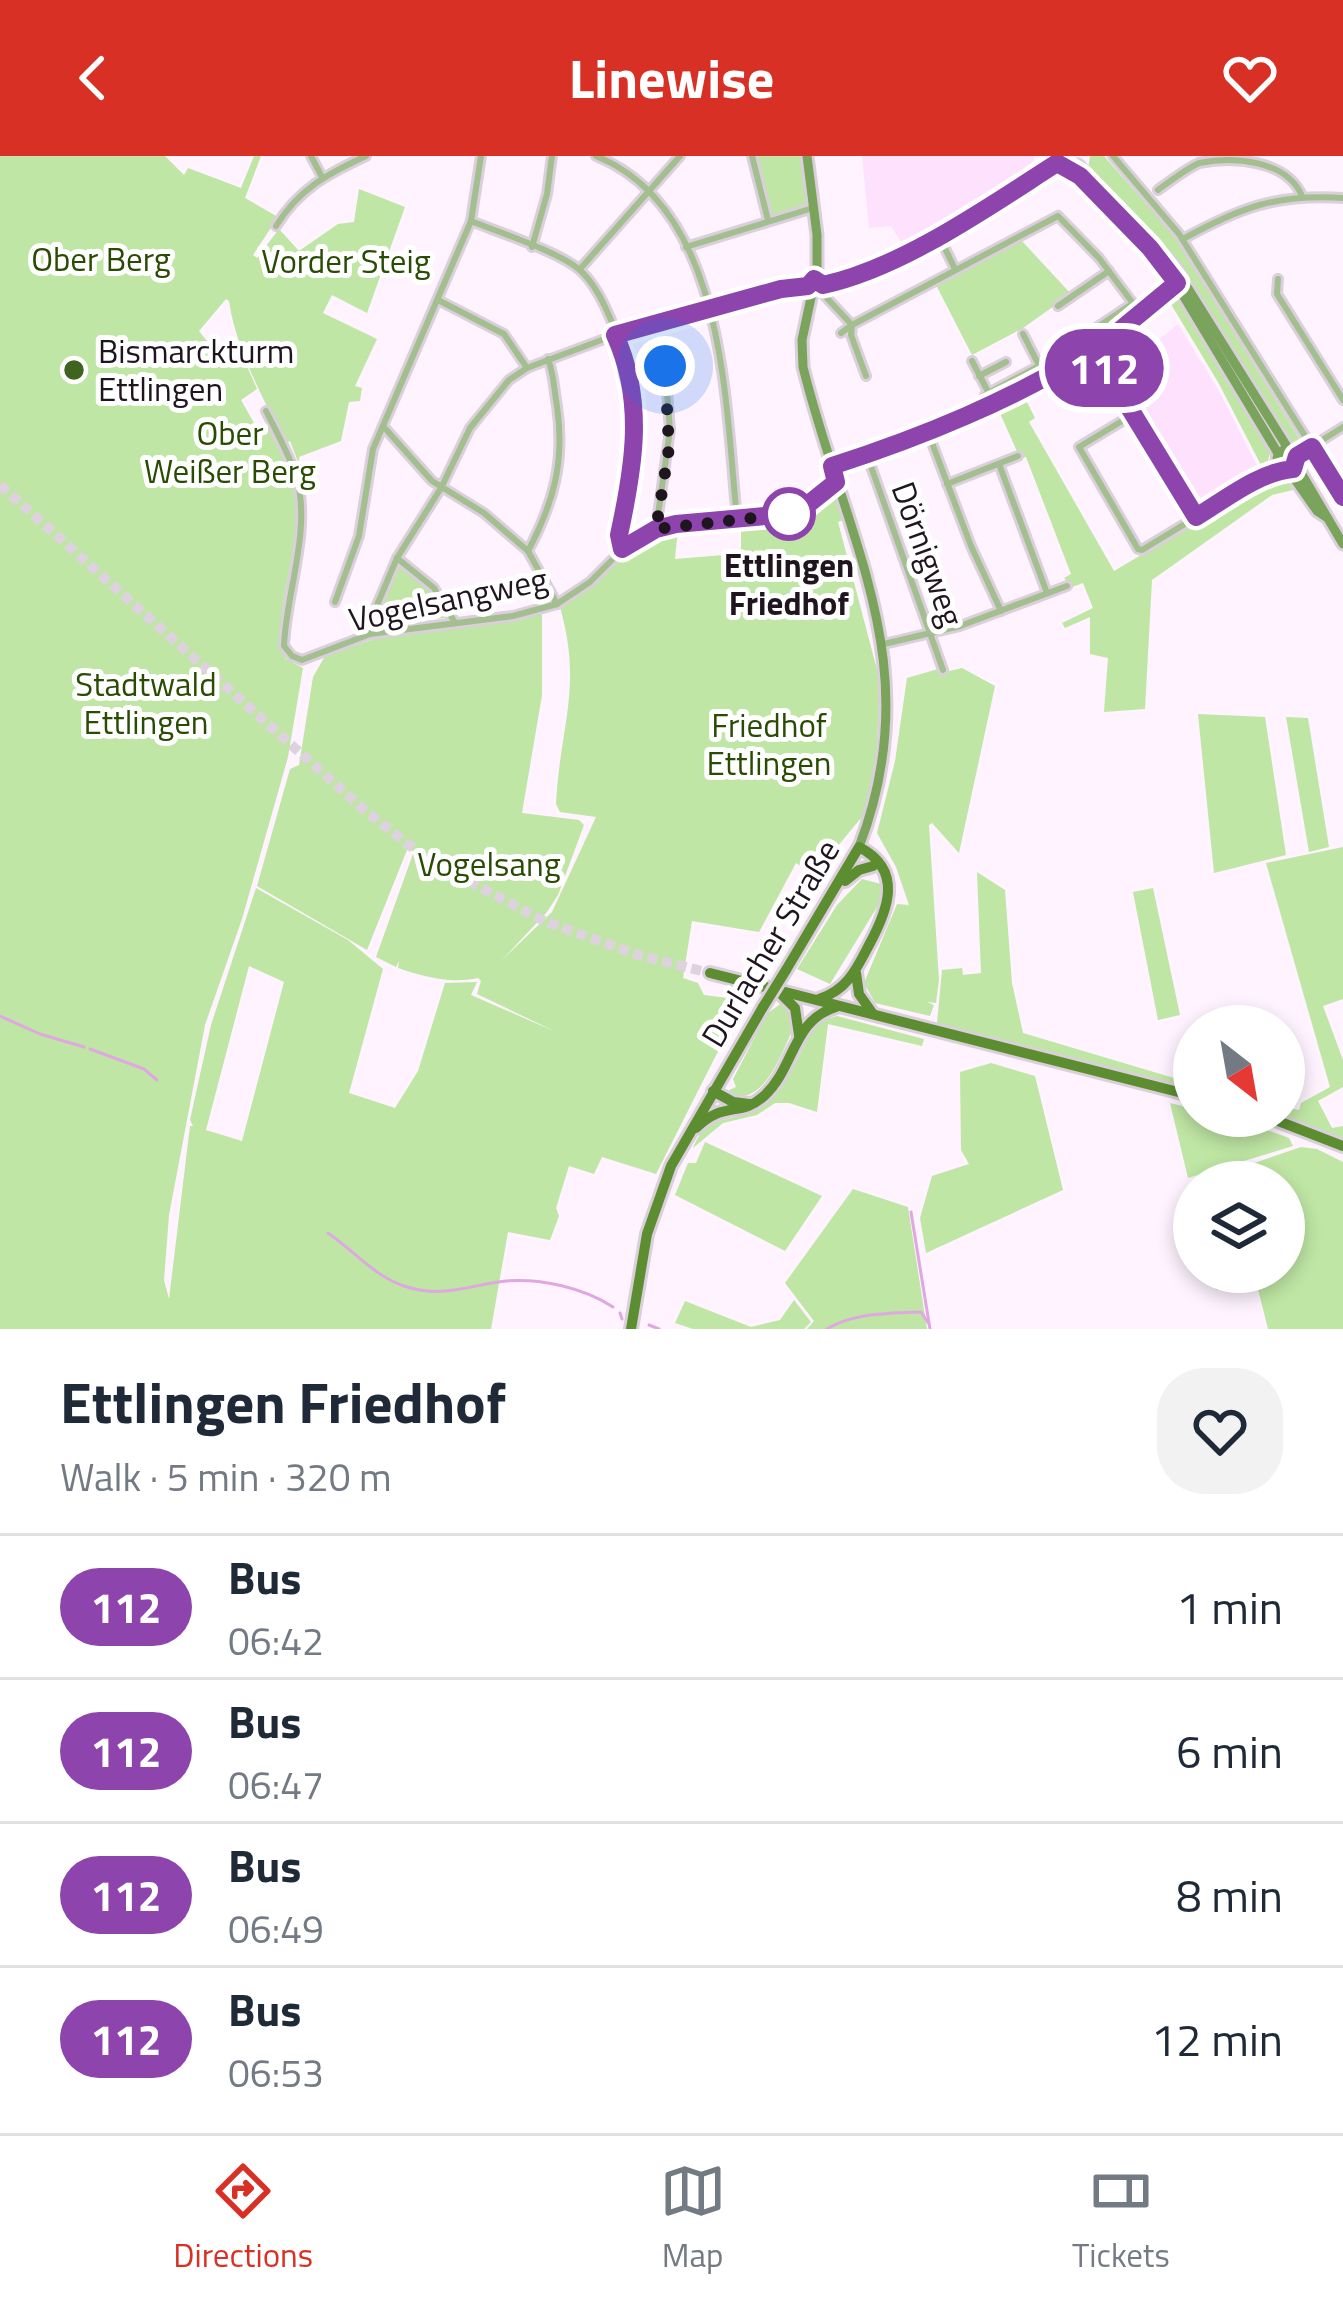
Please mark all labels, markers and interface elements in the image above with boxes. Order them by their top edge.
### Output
text: Linewise [569,37,774,119]
icon: back [60,45,126,111]
icon: heart [1217,45,1283,111]
park label: Ober Berg [31,234,171,284]
park label: Vorder Steig [261,236,431,286]
place label: Bismarckturm Ettlingen [98,326,294,414]
line badge: 112 [1035,329,1173,407]
your location [635,336,695,396]
text: 112 [1069,336,1139,400]
marker: Bismarckturm Ettlingen [61,357,87,383]
park label: Ober Weißer Berg [144,408,316,496]
street label: Dörnigweg [879,475,977,633]
marker: Ettlingen Friedhof [764,489,814,539]
place label: Ettlingen Friedhof [724,540,854,628]
street label: Vogelsangweg [344,554,552,644]
park label: Stadtwald Ettlingen [75,659,217,747]
park label: Friedhof Ettlingen [706,700,832,788]
street label: Durlacher Straße [688,830,852,1056]
park label: Vogelsang [417,839,561,889]
north arrow [1173,1005,1305,1137]
map controls [1173,1005,1305,1293]
button: layers [1173,1161,1305,1293]
text: Ettlingen Friedhof [60,1358,506,1445]
button: heart [1157,1368,1283,1494]
text: Walk · 5 min · 320 m [60,1447,392,1506]
text: Bus [228,1543,302,1611]
text: 1 min [1176,1573,1283,1641]
text: 112 [91,1575,161,1639]
text: 06:42 [228,1611,324,1670]
text: Bus [228,1687,302,1755]
text: 6 min [1176,1717,1283,1785]
text: 112 [91,1719,161,1783]
text: 06:47 [228,1755,324,1814]
text: Bus [228,1831,302,1899]
text: 8 min [1176,1861,1283,1929]
text: 112 [91,1863,161,1927]
text: 06:49 [228,1899,324,1958]
text: Bus [228,1975,302,2043]
text: 12 min [1151,2005,1283,2073]
text: 112 [91,2007,161,2071]
text: 06:53 [228,2043,324,2102]
tab: Directions [173,2158,313,2280]
tab: Map [660,2158,726,2280]
tab: Tickets [1072,2158,1170,2280]

